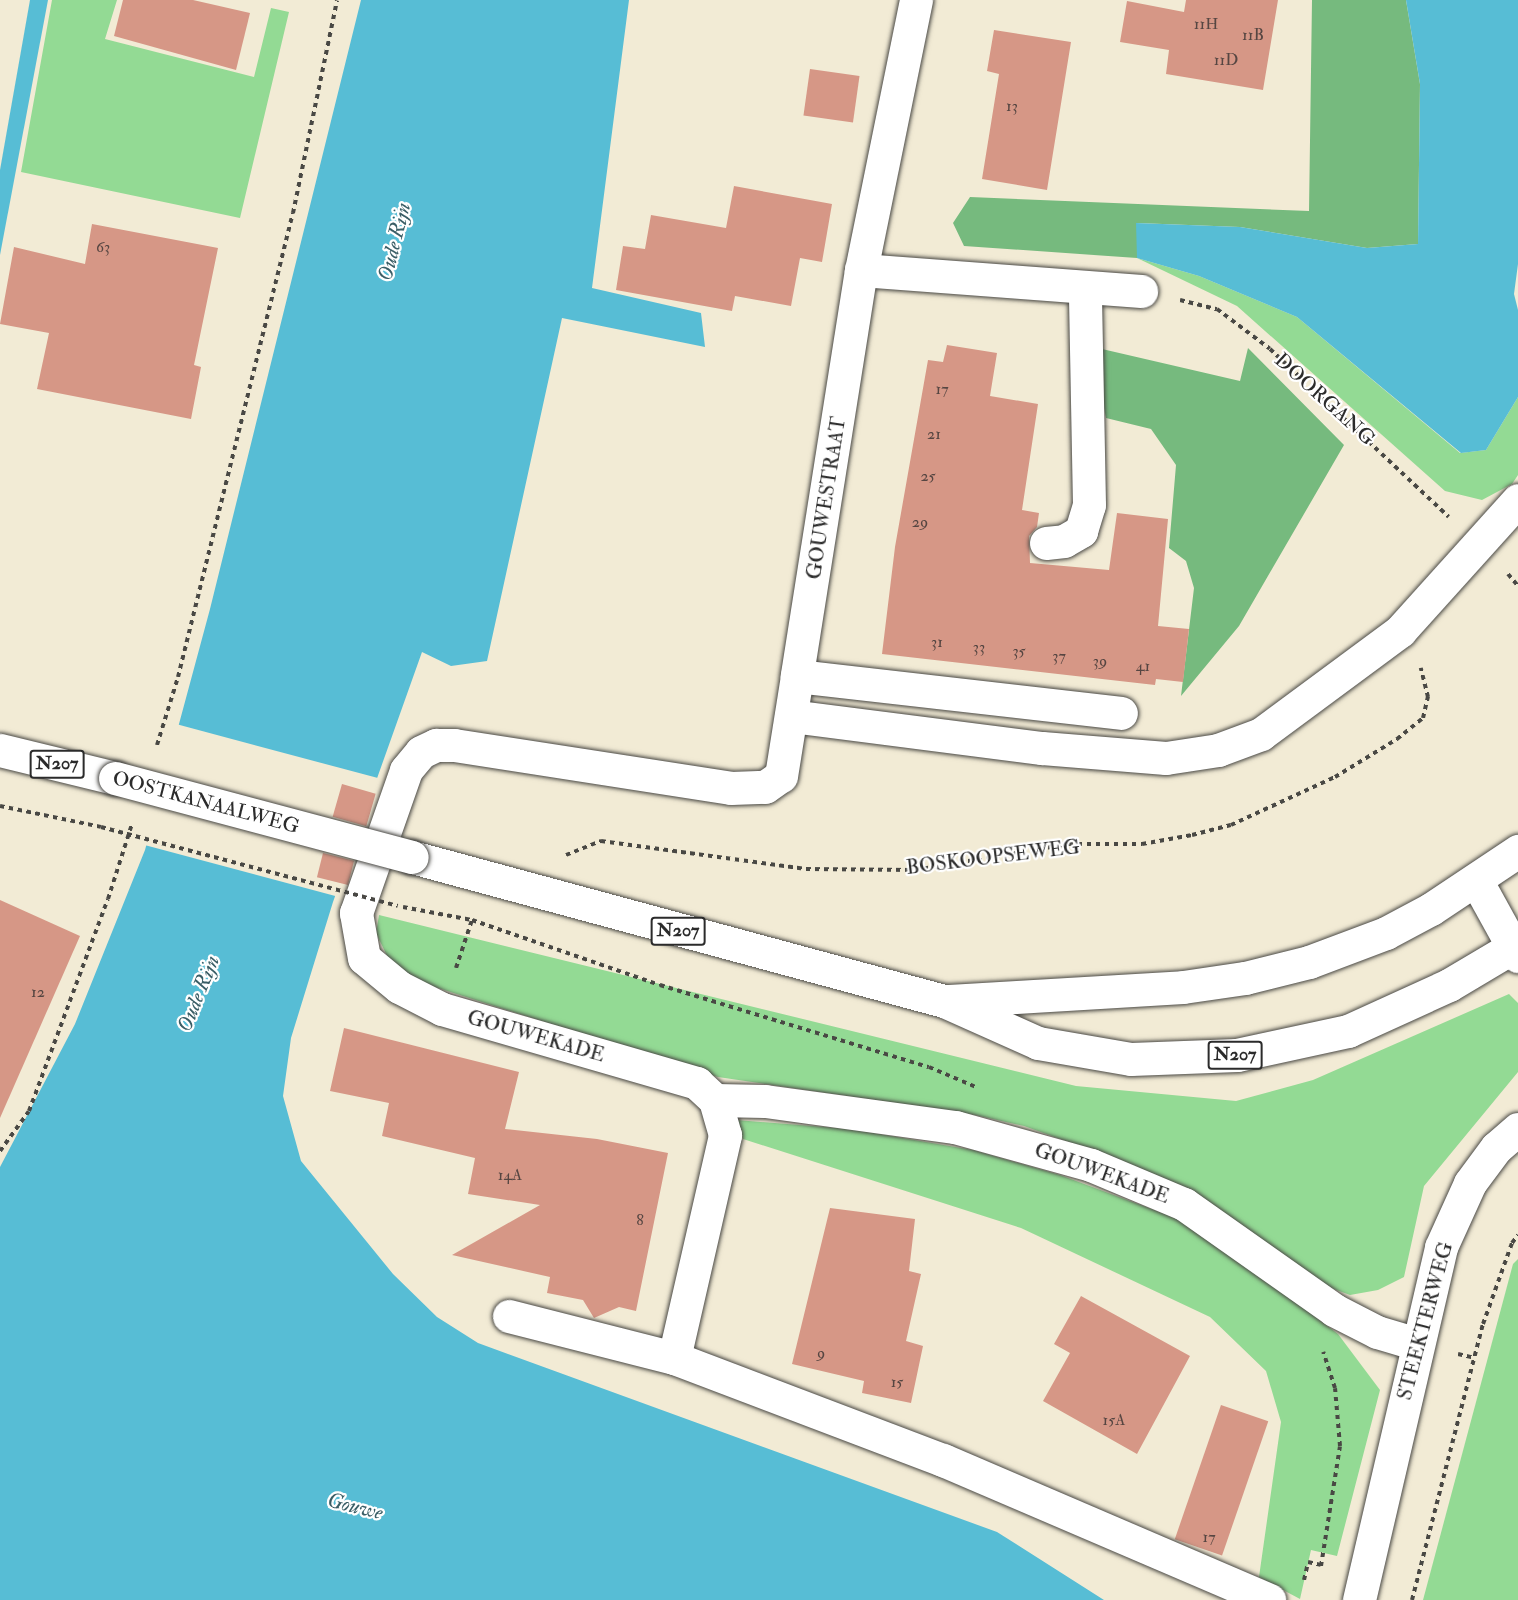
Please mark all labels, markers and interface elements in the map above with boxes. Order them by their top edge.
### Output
house number: 11H [1194,14,1218,34]
house number: 11B [1242,25,1264,45]
house number: 11D [1214,50,1238,70]
house number: 13 [1006,96,1018,116]
water label: Oude Rijn [373,200,417,284]
house number: 63 [96,237,110,257]
street label: DOORGANG [1270,348,1380,450]
house number: 17 [935,379,949,399]
street label: GOUWESTRAAT [801,415,851,581]
house number: 21 [927,424,941,444]
house number: 25 [920,466,936,486]
house number: 29 [912,512,928,532]
house number: 31 [931,632,943,652]
house number: 33 [973,637,985,657]
house number: 35 [1012,641,1026,661]
house number: 37 [1052,646,1066,666]
house number: 39 [1093,651,1107,671]
house number: 41 [1136,656,1150,676]
road number: N207 [28,749,86,779]
street label: OOSTKANAALWEG [110,766,302,838]
street label: BOSKOOPSEWEG [905,834,1081,880]
road number: N207 [650,916,706,946]
water label: Oude Rijn [172,952,226,1036]
house number: 12 [31,982,45,1002]
street label: GOUWEKADE [465,1005,607,1067]
road number: N207 [1206,1040,1264,1070]
street label: GOUWEKADE [1031,1138,1173,1208]
house number: 14A [498,1165,522,1185]
house number: 8 [636,1210,644,1230]
street label: STEEKTERWEG [1392,1239,1458,1403]
house number: 9 [817,1343,825,1363]
house number: 15 [891,1372,903,1392]
house number: 15A [1103,1410,1125,1430]
water label: Gouwe [325,1488,385,1526]
house number: 17 [1202,1527,1216,1547]

